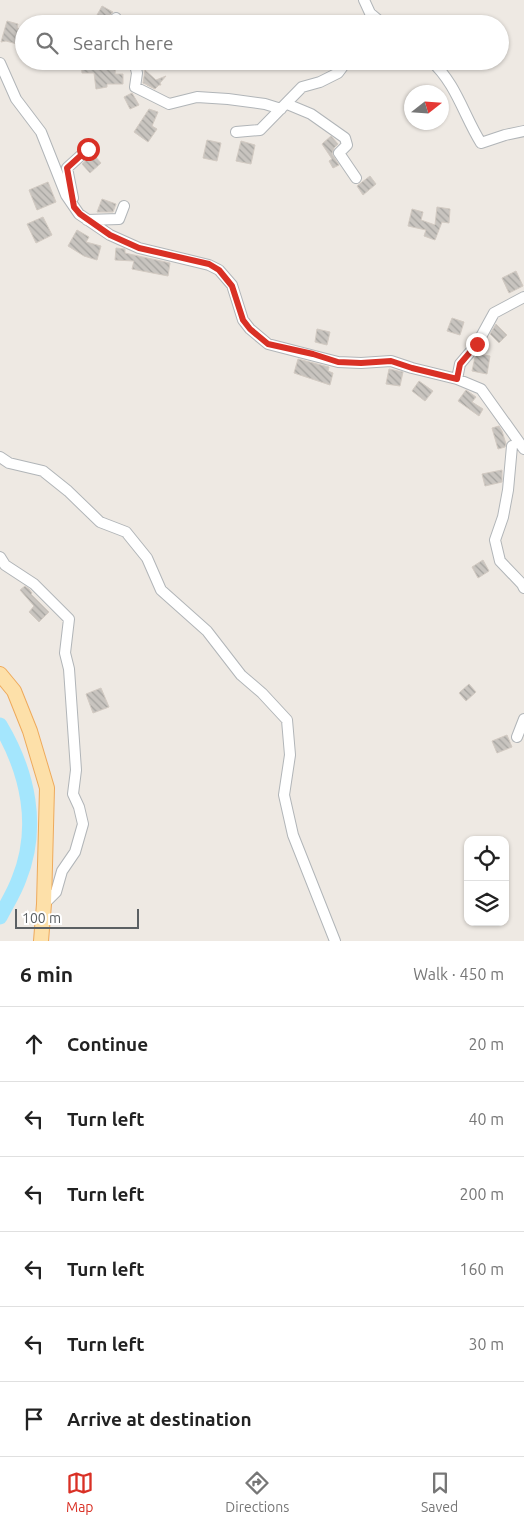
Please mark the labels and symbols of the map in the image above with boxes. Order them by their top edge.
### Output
north arrow [404,85,449,130]
route start [77,138,100,161]
route end [466,333,489,356]
scale bar [15,906,139,929]

